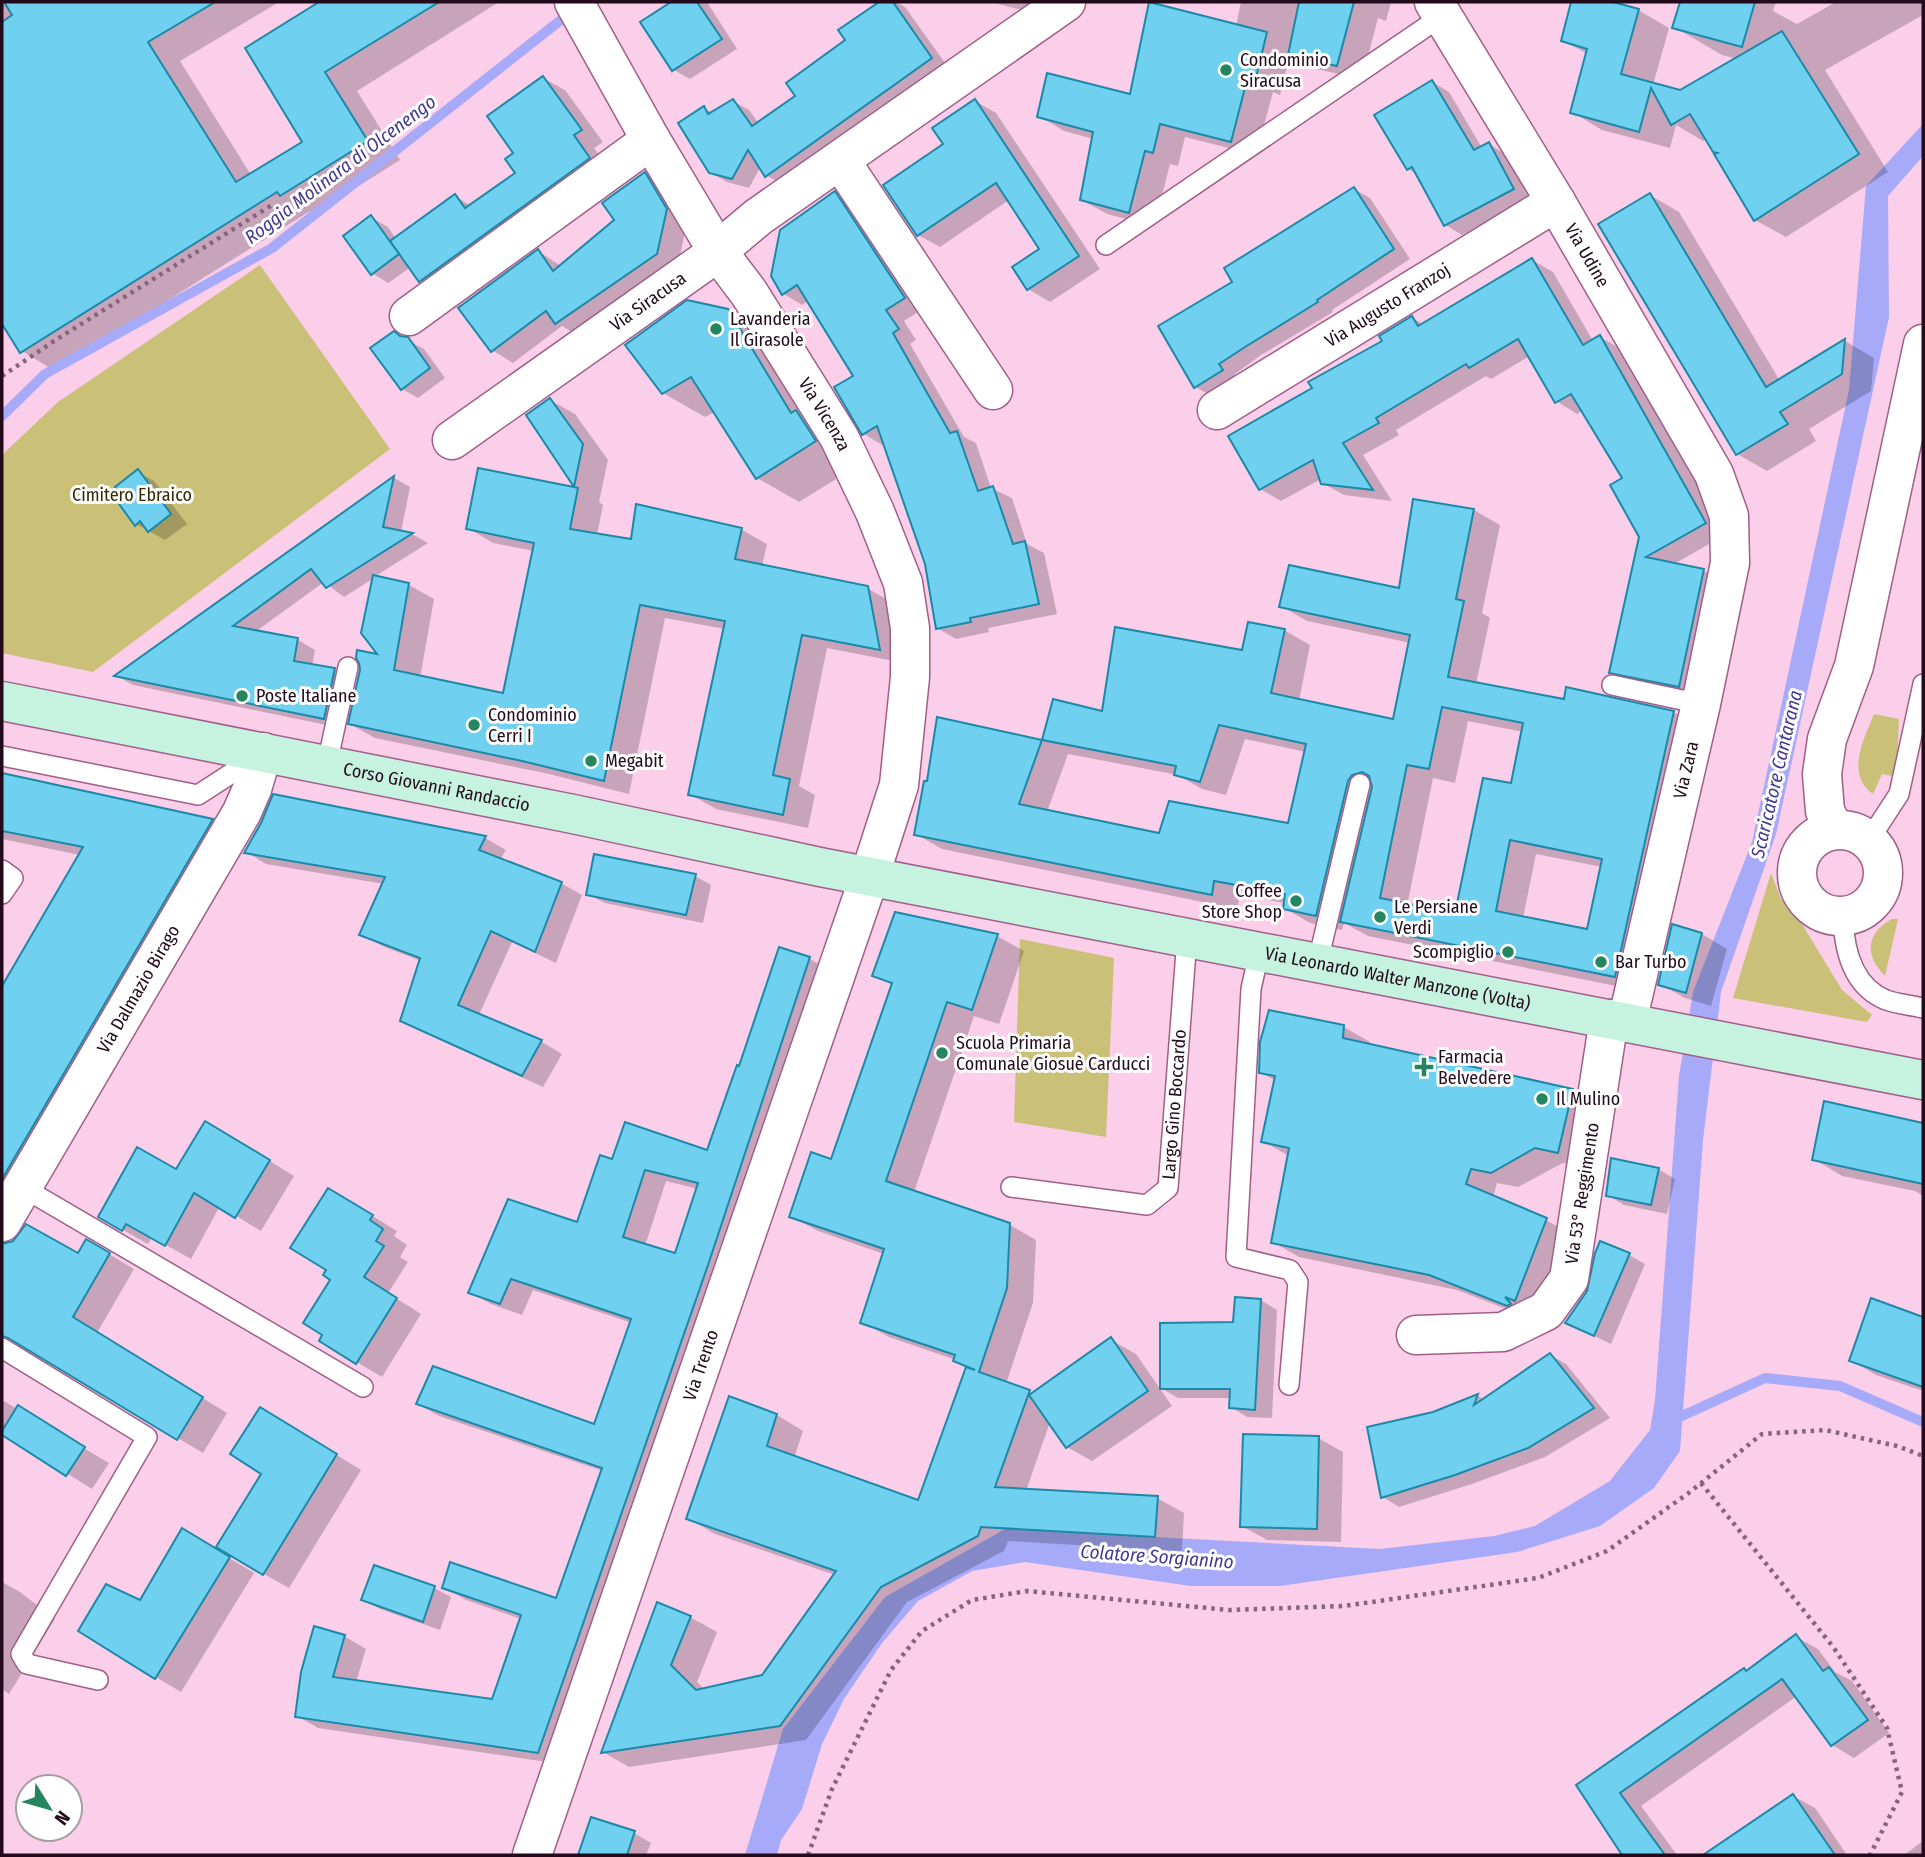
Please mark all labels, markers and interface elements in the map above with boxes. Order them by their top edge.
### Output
place label: Condominio Siracusa [1240,49,1329,92]
marker: Condominio Siracusa [1218,62,1234,78]
water label: Roggia Molinara di Olcenengo [240,90,441,249]
street label: Via Udine [1560,220,1614,291]
street label: Via Augusto Franzoj [1321,259,1454,352]
street label: Via Siracusa [606,267,690,336]
place label: Lavanderia Il Girasole [730,308,811,351]
marker: Lavanderia Il Girasole [708,321,724,337]
street label: Via Vicenza [794,374,855,455]
park label: Cimitero Ebraico [72,484,192,506]
place label: Poste Italiane [256,685,356,707]
marker: Poste Italiane [234,688,250,704]
water label: Scaricatore Cantarana [1746,688,1807,861]
place label: Condominio Cerri I [488,704,577,747]
marker: Condominio Cerri I [466,717,482,733]
street label: Via Zara [1669,739,1703,801]
place label: Megabit [605,750,664,772]
marker: Megabit [583,753,599,769]
street label: Corso Giovanni Randaccio [341,758,532,816]
place label: Coffee Store Shop [1202,880,1282,923]
marker: Coffee Store Shop [1288,893,1304,909]
place label: Le Persiane Verdi [1394,896,1478,939]
marker: Le Persiane Verdi [1372,909,1388,925]
street label: Via Dalmazio Birago [92,921,185,1057]
place label: Scompiglio [1413,941,1494,963]
street label: Via Leonardo Walter Manzone (Volta) [1263,942,1532,1015]
marker: Scompiglio [1500,944,1516,960]
place label: Bar Turbo [1615,951,1687,973]
marker: Bar Turbo [1593,954,1609,970]
street label: Largo Gino Boccardo [1158,1029,1191,1180]
place label: Scuola Primaria Comunale Giosuè Carducci [956,1032,1150,1075]
marker: Scuola Primaria Comunale Giosuè Carducci [934,1045,950,1061]
place label: Farmacia Belvedere [1438,1046,1511,1089]
marker: Farmacia Belvedere [1416,1059,1432,1075]
place label: Il Mulino [1556,1088,1620,1110]
marker: Il Mulino [1534,1091,1550,1107]
street label: Via 53° Reggimento [1560,1121,1604,1266]
street label: Via Trento [678,1327,723,1404]
water label: Colatore Sorgianino [1080,1540,1234,1573]
north arrow [14,1773,84,1843]
text: N [50,1806,75,1829]

